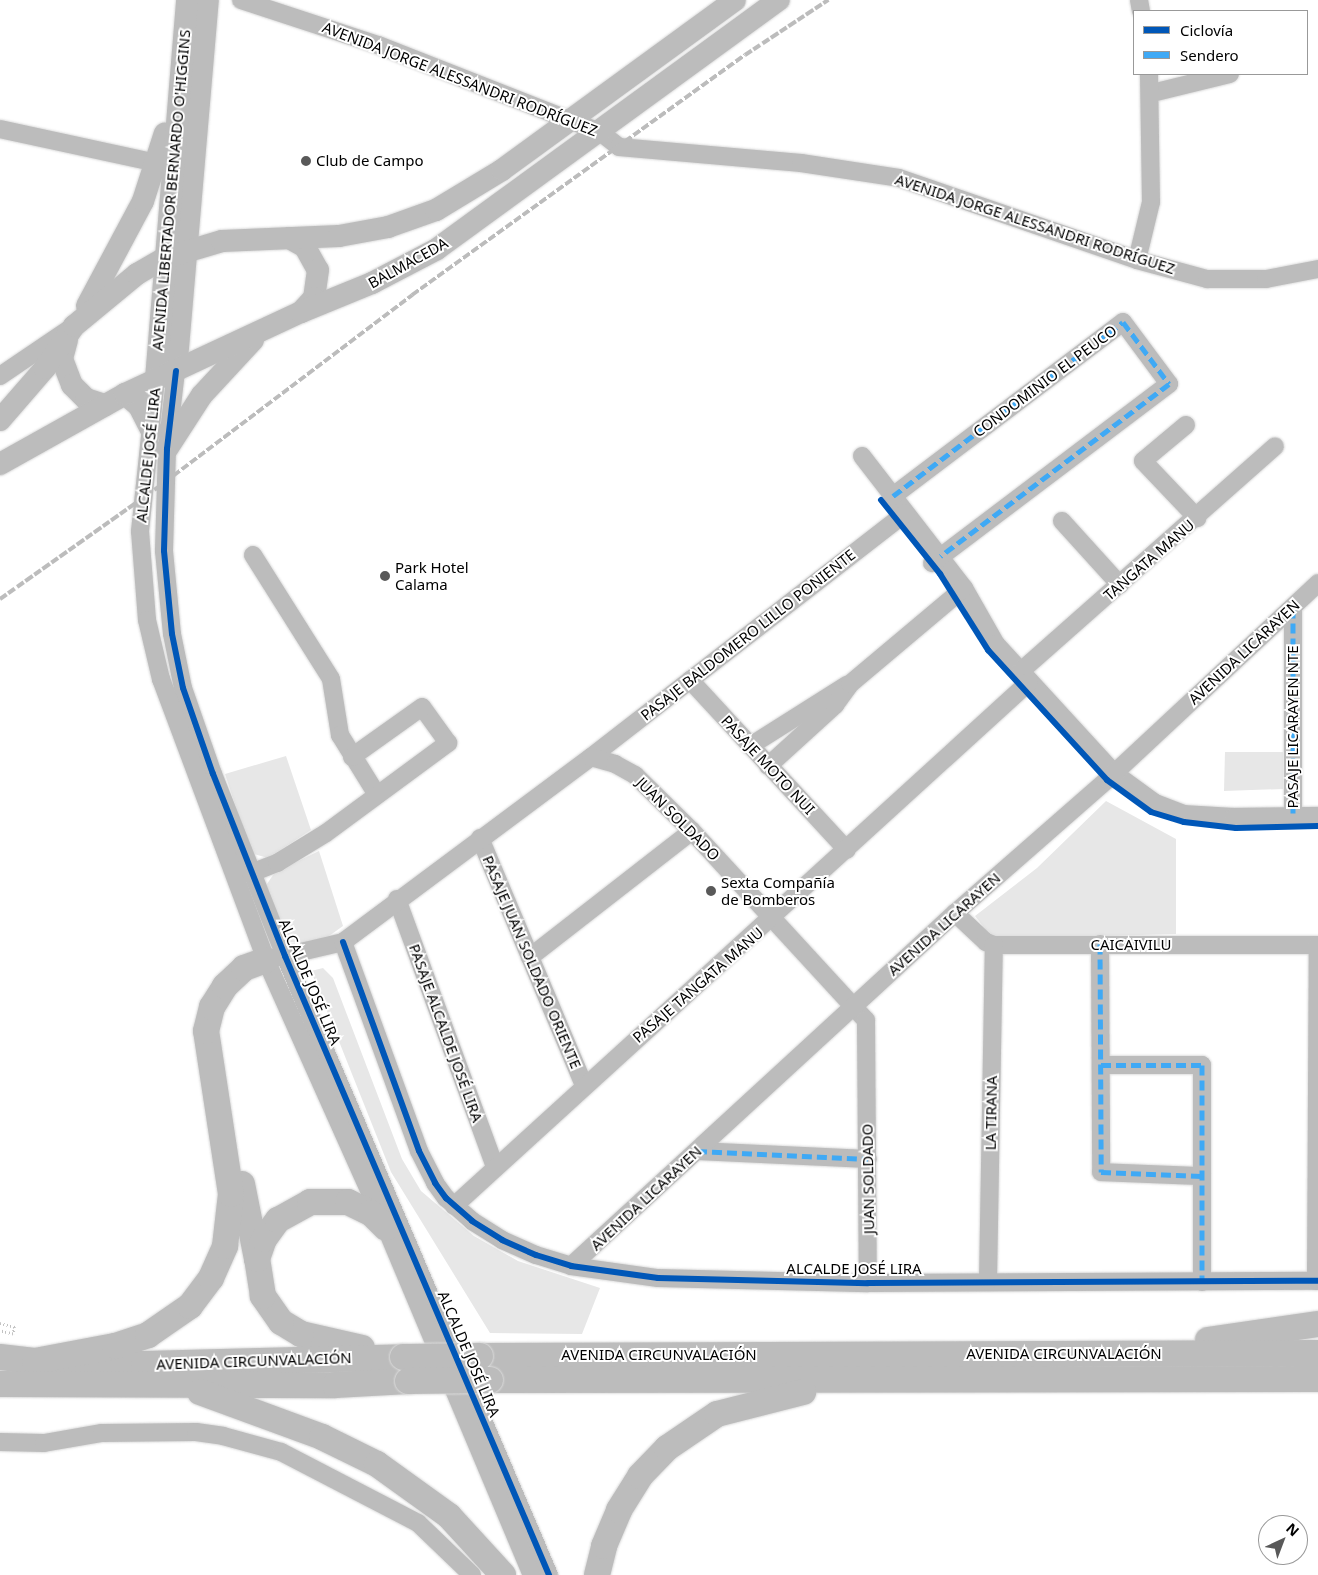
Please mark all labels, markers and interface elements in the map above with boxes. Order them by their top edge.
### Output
legend [1133,10,1308,75]
street label: AVENIDA JORGE ALESSANDRI RODRÍGUEZ [320,18,600,140]
text: Ciclovía [1180,20,1233,40]
street label: AVENIDA LIBERTADOR BERNARDO O'HIGGINS [148,29,194,351]
text: Sendero [1180,45,1239,65]
place label: Club de Campo [316,152,424,170]
marker: Club de Campo [300,155,312,167]
street label: AVENIDA JORGE ALESSANDRI RODRÍGUEZ [893,170,1177,278]
street label: BALMACEDA [365,234,451,292]
street label: CONDOMINIO EL PEUCO [970,321,1120,441]
street label: ALCALDE JOSÉ LIRA [132,387,164,523]
street label: TANGATA MANU [1100,516,1198,604]
street label: PASAJE BALDOMERO LILLO PONIENTE [637,546,859,724]
place label: Park Hotel Calama [395,558,469,593]
marker: Park Hotel Calama [379,570,391,582]
street label: AVENIDA LICARAYEN [1185,596,1303,708]
street label: PASAJE LICARAYEN NTE [1284,645,1302,809]
street label: PASAJE MOTO NUI [718,712,818,818]
street label: JUAN SOLDADO [633,774,723,864]
street label: PASAJE JUAN SOLDADO ORIENTE [479,853,585,1071]
street label: AVENIDA LICARAYEN [884,869,1004,979]
place label: Sexta Compañía de Bomberos [721,873,835,908]
marker: Sexta Compañía de Bomberos [705,885,717,897]
street label: ALCALDE JOSÉ LIRA [275,916,345,1048]
street label: PASAJE TANGATA MANU [629,923,767,1047]
street label: CAICAIVILU [1090,936,1172,954]
street label: PASAJE ALCALDE JOSÉ LIRA [405,941,487,1125]
street label: LA TIRANA [981,1076,1001,1150]
street label: JUAN SOLDADO [858,1124,878,1234]
street label: AVENIDA LICARAYEN [587,1142,705,1254]
street label: ALCALDE JOSÉ LIRA [786,1260,922,1278]
street label: ALCALDE JOSÉ LIRA [434,1288,504,1420]
street label: AVENIDA CIRCUNVALACIÓN [966,1345,1162,1363]
street label: AVENIDA CIRCUNVALACIÓN [561,1346,757,1364]
street label: AVENIDA CIRCUNVALACIÓN [156,1349,352,1373]
north arrow [1258,1515,1308,1565]
text: N [1282,1519,1304,1540]

